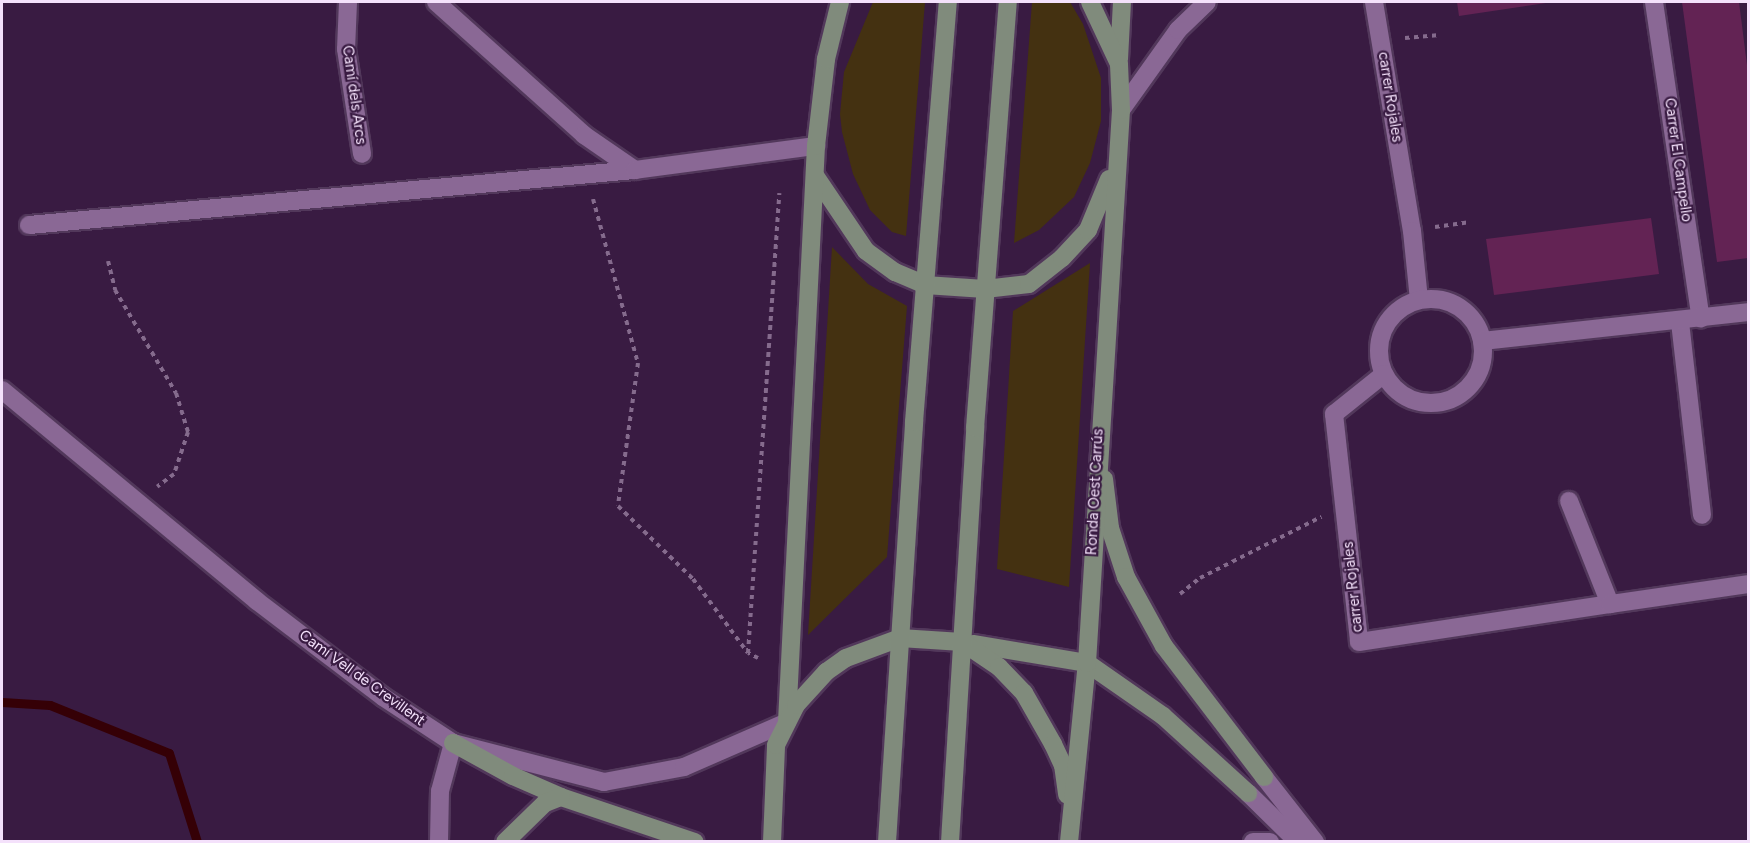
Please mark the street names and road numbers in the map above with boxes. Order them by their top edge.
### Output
street label: Camí dels Arcs [338,44,370,146]
street label: carrer Rojales [1374,51,1406,143]
street label: Carrer El Campello [1660,97,1696,223]
street label: Ronda Oest Carrús [1083,428,1107,556]
street label: carrer Rojales [1339,541,1367,633]
street label: Camí Vell de Crevillent [295,626,429,730]

